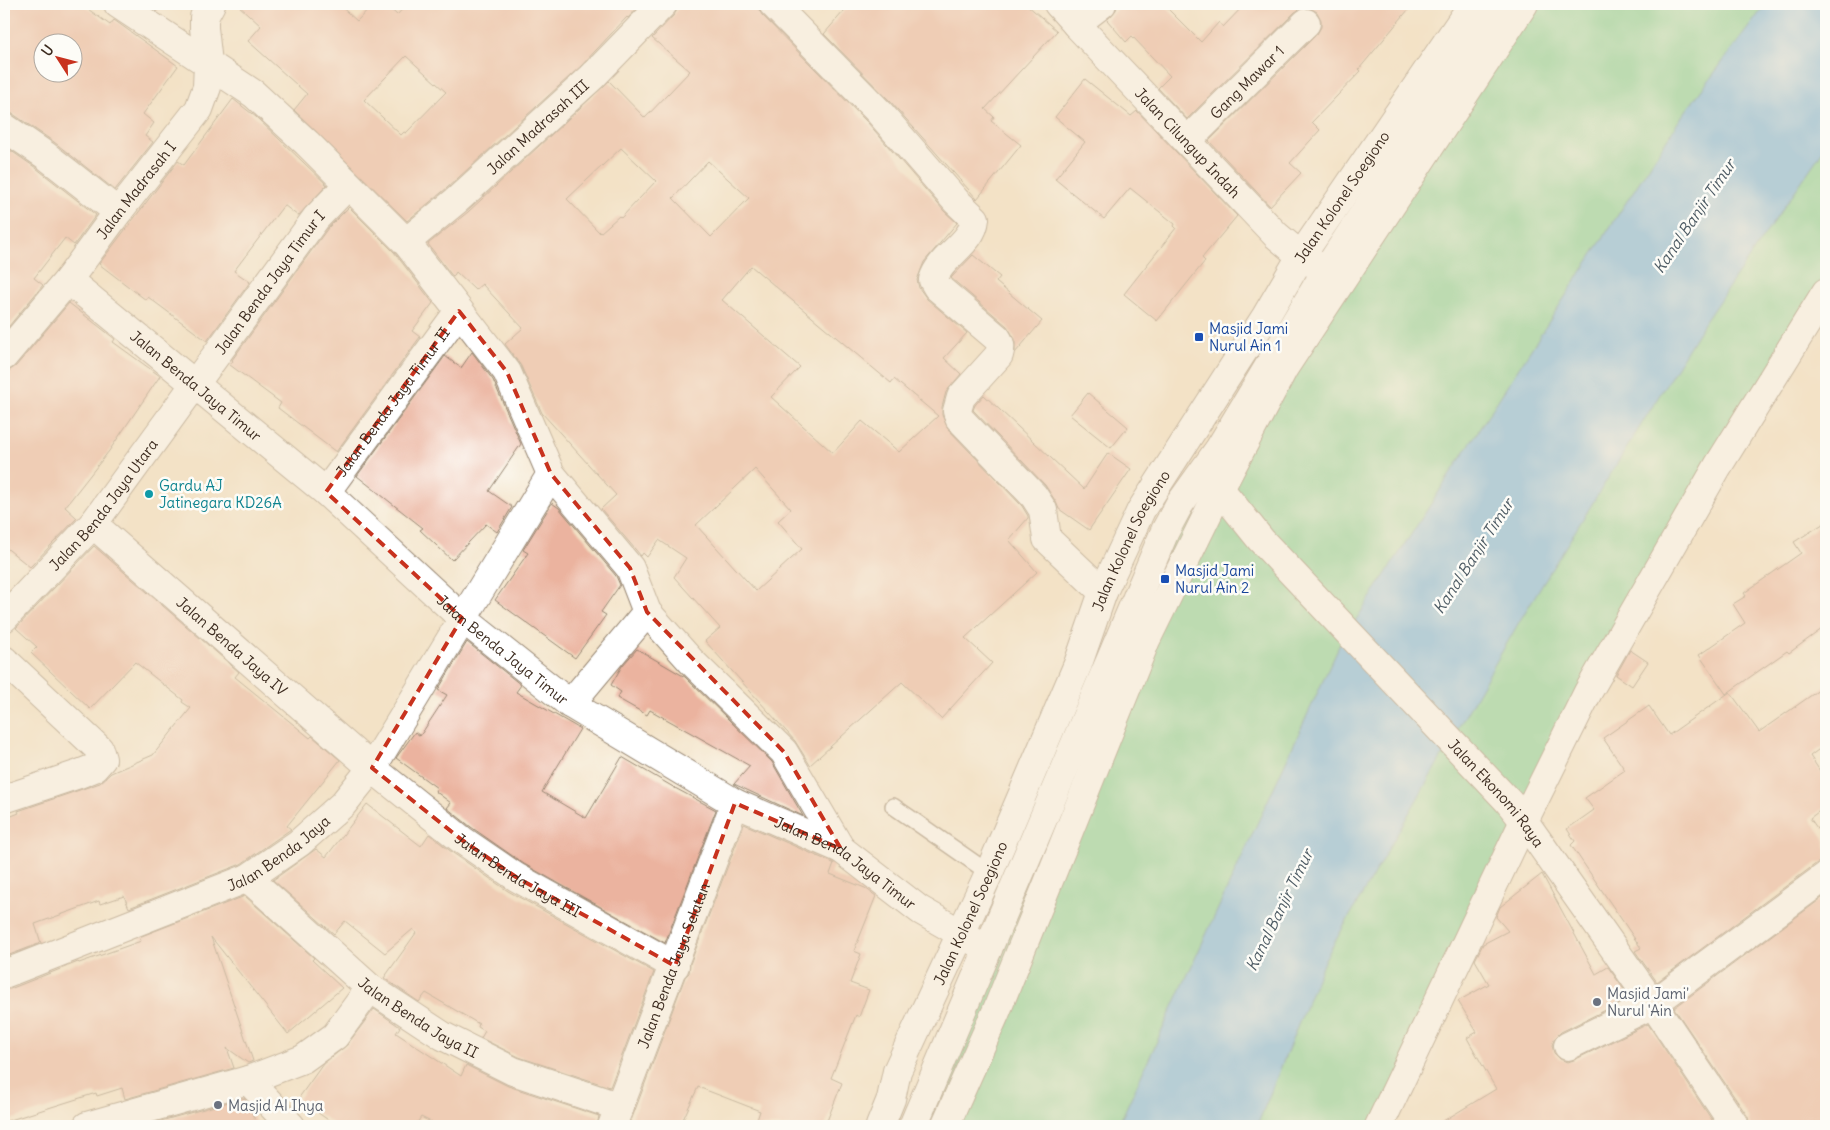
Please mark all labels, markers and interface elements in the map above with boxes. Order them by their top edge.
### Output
north arrow [32,32,82,82]
text: U [37,41,58,60]
street label: Gang Mawar 1 [1206,41,1288,123]
street label: Jalan Madrasah III [482,75,593,178]
street label: Jalan Cilungup Indah [1131,83,1245,202]
street label: Jalan Kolonel Soegiono [1290,127,1393,266]
street label: Jalan Madrasah I [92,137,180,243]
water label: Kanal Banjir Timur [1649,153,1741,277]
street label: Jalan Benda Jaya Timur I [210,206,328,358]
place label: Masjid Jami Nurul Ain 1 [1209,319,1288,355]
street label: Jalan Benda Jaya Timur II [331,323,453,480]
street label: Jalan Benda Jaya Timur [127,326,266,445]
marker: Masjid Jami Nurul Ain 1 [1193,331,1205,343]
street label: Jalan Benda Jaya Utara [45,435,162,574]
street label: Jalan Kolonel Soegiono [1088,466,1174,613]
place label: Gardu AJ Jatinegara KD26A [159,476,282,512]
marker: Gardu AJ Jatinegara KD26A [143,488,155,500]
water label: Kanal Banjir Timur [1428,493,1519,617]
place label: Masjid Jami Nurul Ain 2 [1175,561,1254,597]
marker: Masjid Jami Nurul Ain 2 [1159,573,1171,585]
street label: Jalan Benda Jaya Timur [433,590,572,709]
street label: Jalan Benda Jaya IV [173,592,291,699]
street label: Jalan Ekonomi Raya [1444,735,1549,851]
street label: Jalan Benda Jaya [224,811,334,895]
street label: Jalan Benda Jaya Timur [772,812,920,913]
street label: Jalan Benda Jaya III [451,829,584,921]
street label: Jalan Kolonel Soegiono [929,838,1011,988]
water label: Kanal Banjir Timur [1241,844,1318,974]
street label: Jalan Benda Jaya Selatan [633,880,713,1051]
street label: Jalan Benda Jaya II [355,973,482,1062]
place label: Masjid Jami' Nurul 'Ain [1607,984,1689,1020]
marker: Masjid Jami' Nurul 'Ain [1591,996,1603,1008]
place label: Masjid Al Ihya [228,1096,324,1115]
marker: Masjid Al Ihya [212,1099,224,1111]

